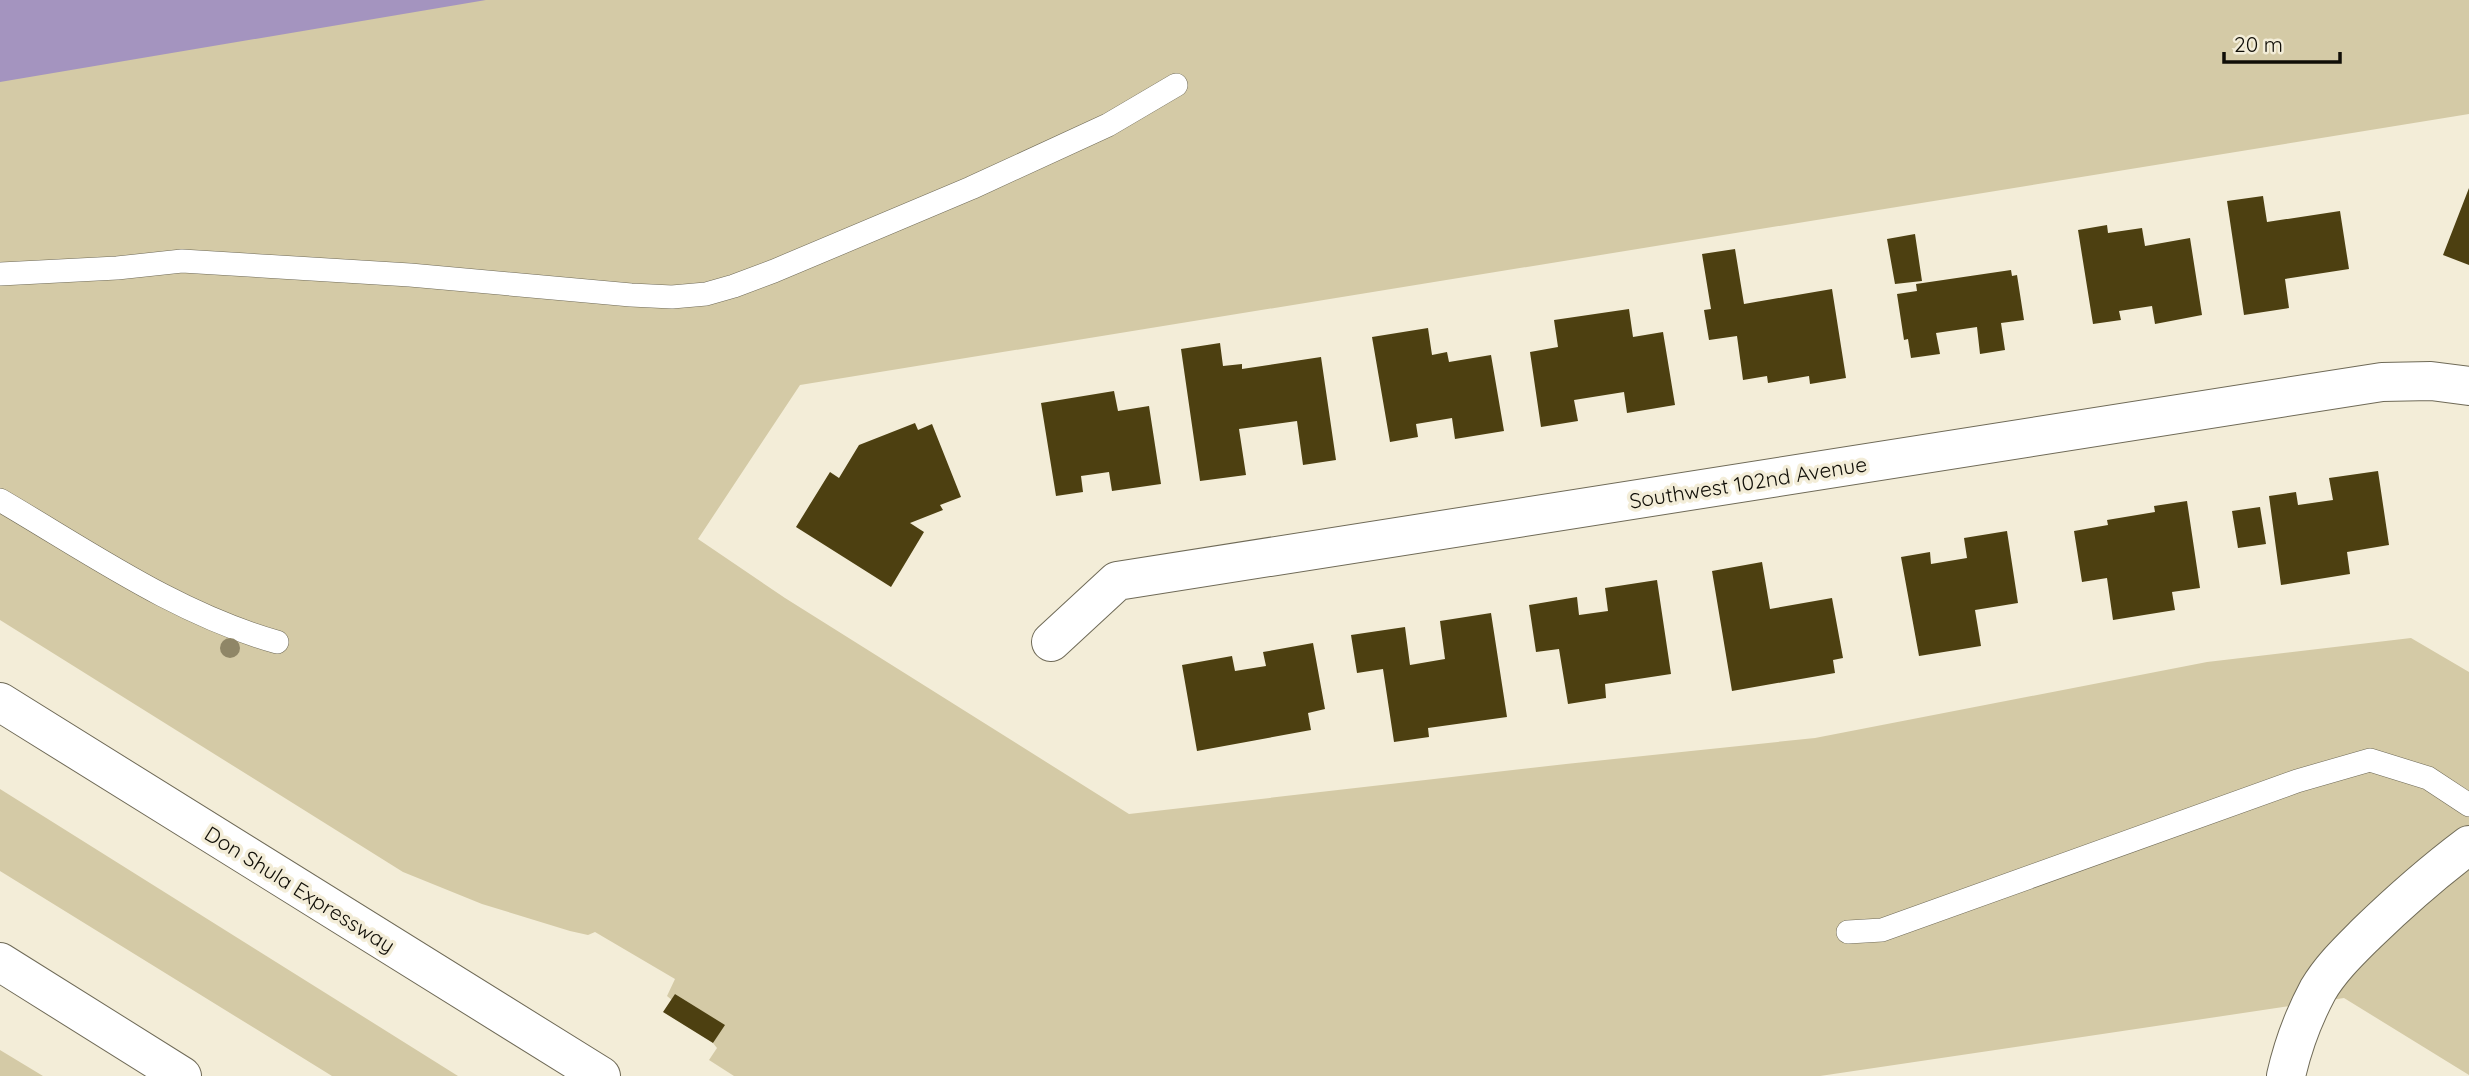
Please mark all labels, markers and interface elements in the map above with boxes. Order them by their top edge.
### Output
scale bar [2224,21,2340,65]
text: 20 m [2234,31,2283,57]
street label: Southwest 102nd Avenue [1627,450,1869,514]
street label: Don Shula Expressway [200,820,400,958]

